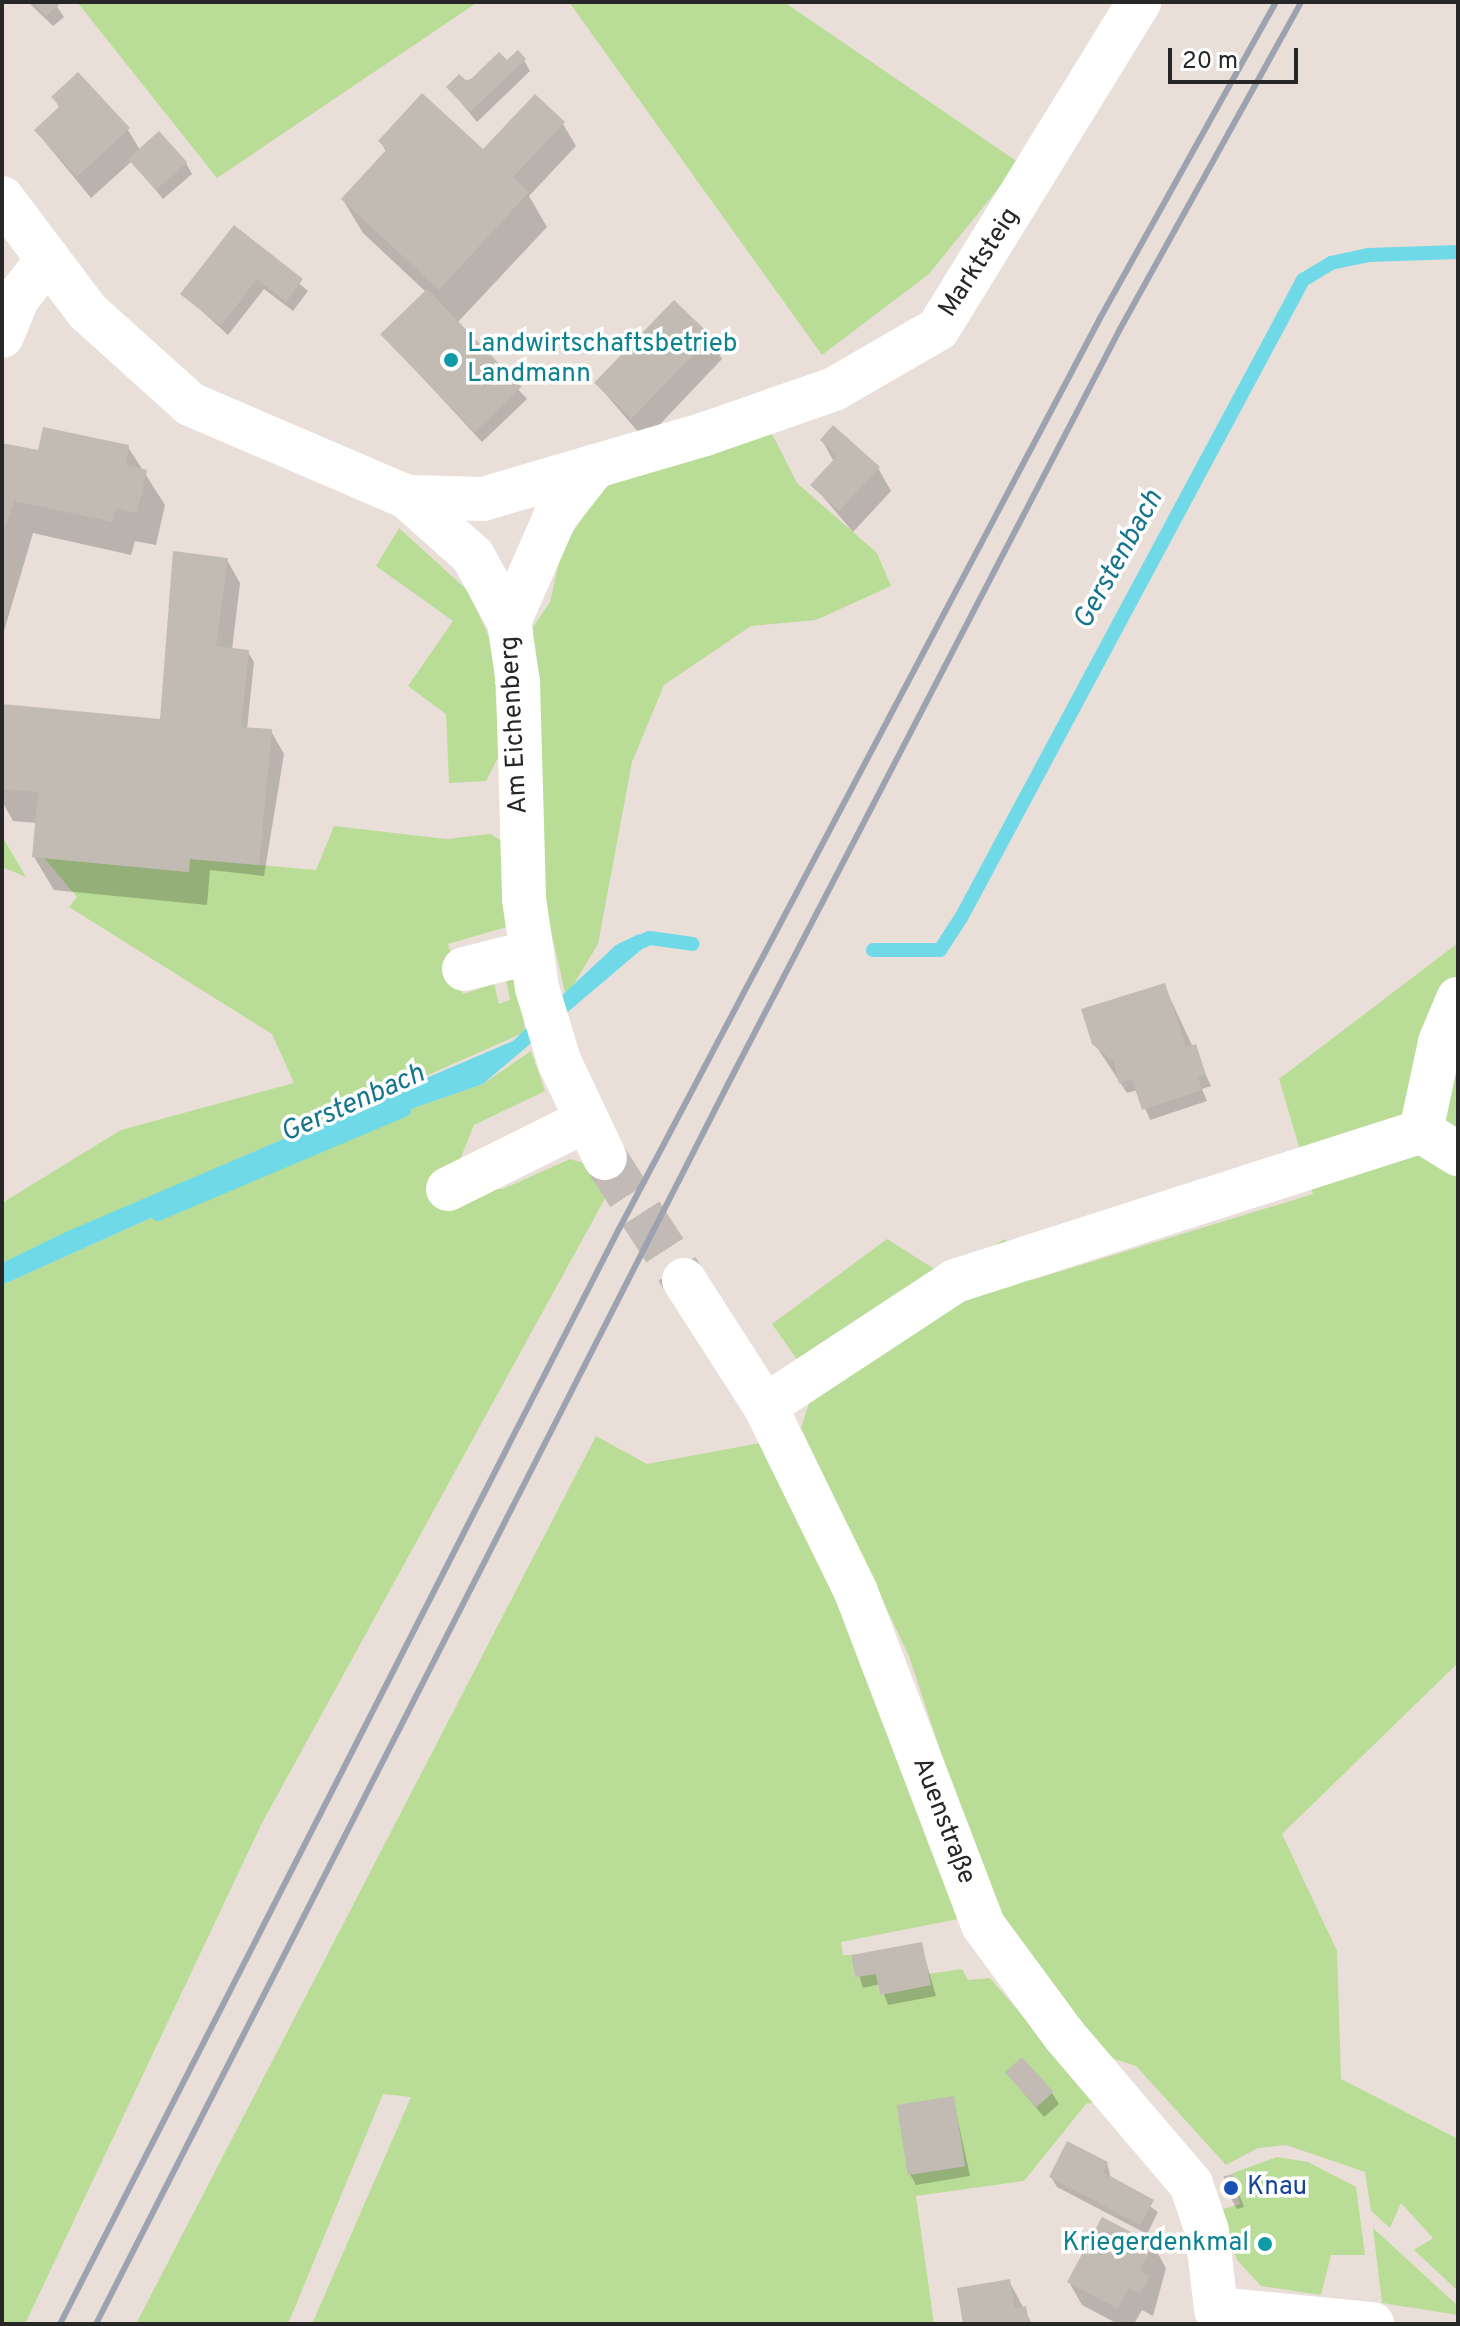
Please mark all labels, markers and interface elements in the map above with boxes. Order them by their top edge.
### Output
scale bar [1172,32,1302,82]
text: 20 m [1182,47,1238,77]
street label: Marktsteig [933,203,1027,323]
place label: Landwirtschaftsbetrieb Landmann [467,329,737,390]
marker: Landwirtschaftsbetrieb Landmann [442,351,460,369]
water label: Gerstenbach [1067,485,1171,635]
street label: Am Eichenberg [495,635,535,815]
water label: Gerstenbach [276,1057,430,1151]
street label: Auenstraße [905,1753,981,1889]
place label: Knau [1247,2172,1307,2204]
marker: Knau [1222,2179,1240,2197]
place label: Kriegerdenkmal [1062,2228,1249,2260]
marker: Kriegerdenkmal [1256,2235,1274,2253]

